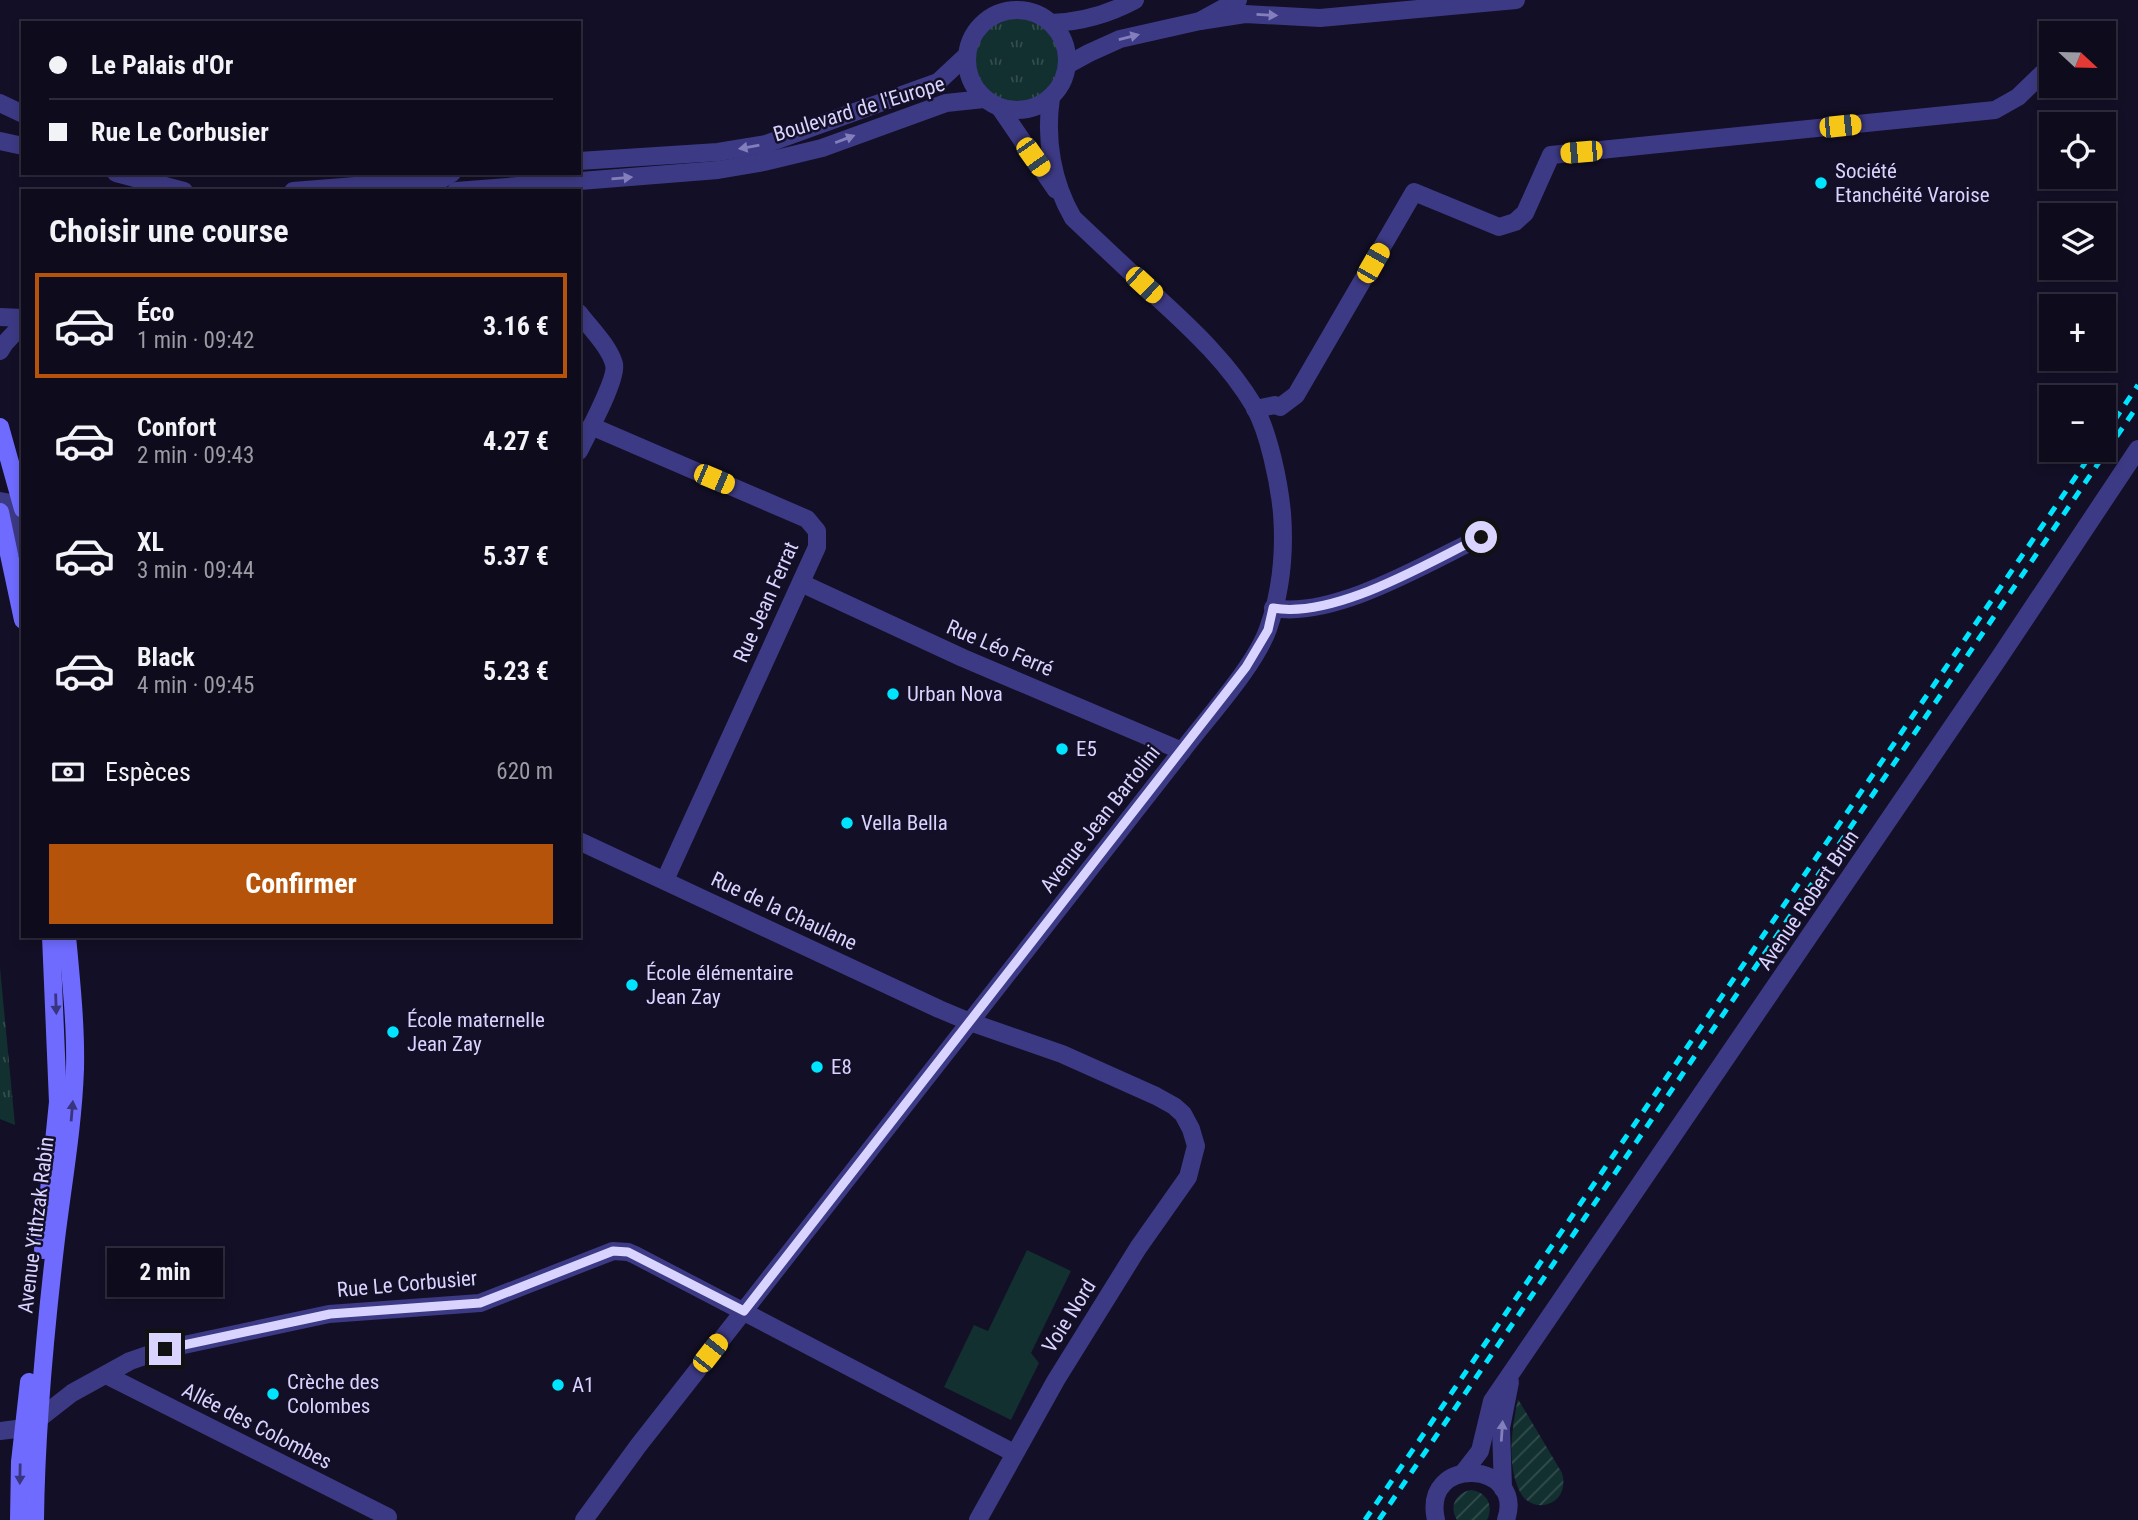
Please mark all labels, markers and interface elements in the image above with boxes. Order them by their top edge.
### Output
one-way arrow [1257,10,1279,21]
north arrow [2039,21,2116,98]
map controls [2039,21,2116,462]
one-way arrow [1118,31,1140,42]
text: Le Palais d'Or [91,50,233,80]
street label: Boulevard de l'Europe [770,71,948,146]
button: locate [2039,112,2116,189]
car [1819,113,1862,139]
text: Rue Le Corbusier [91,117,269,147]
one-way arrow [834,134,855,145]
car [1013,134,1054,180]
car [1560,140,1603,164]
one-way arrow [738,142,760,153]
place label: Société Etanchéité Varoise [1835,159,1990,207]
one-way arrow [611,172,633,183]
marker: Société Etanchéité Varoise [1813,175,1829,191]
button: layers [2039,203,2116,280]
text: Choisir une course [49,212,289,250]
car [1354,240,1393,286]
car [1122,263,1167,307]
icon: car [53,294,116,357]
button: + [2039,294,2116,371]
text: Éco [137,297,174,327]
text: 3.16 € [483,311,549,341]
text: 1 min · 09:42 [137,327,254,354]
button: − [2039,385,2116,462]
icon: car [53,409,116,472]
text: Confort [137,412,216,442]
text: 4.27 € [483,426,549,456]
text: 2 min · 09:43 [137,442,254,469]
car [691,461,738,497]
route start [1465,521,1497,553]
icon: car [53,524,116,587]
text: XL [137,527,164,557]
street label: Rue Jean Ferrat [729,538,803,666]
text: 5.37 € [483,541,549,571]
text: 3 min · 09:44 [137,557,254,584]
street label: Rue Léo Ferré [943,615,1057,681]
icon: car [53,639,116,702]
text: Black [137,642,195,672]
text: 5.23 € [483,656,549,686]
text: 4 min · 09:45 [137,672,254,699]
place label: Urban Nova [907,682,1003,706]
marker: Urban Nova [885,686,901,702]
place label: E5 [1076,737,1097,761]
street label: Avenue Jean Bartolini [1035,741,1165,897]
marker: E5 [1054,741,1070,757]
icon: cash [49,753,87,791]
text: Espèces [105,757,191,787]
text: 620 m [496,758,553,785]
place label: Vella Bella [861,811,948,835]
marker: Vella Bella [839,815,855,831]
street label: Avenue Robert Brun [1752,826,1864,974]
button: Confirmer [49,844,553,924]
street label: Rue de la Chaulane [707,867,861,955]
place label: École élémentaire Jean Zay [646,961,794,1009]
marker: École élémentaire Jean Zay [624,977,640,993]
one-way arrow [50,994,61,1016]
place label: École maternelle Jean Zay [407,1008,545,1056]
marker: École maternelle Jean Zay [385,1024,401,1040]
place label: E8 [831,1055,852,1079]
marker: E8 [809,1059,825,1075]
one-way arrow [67,1100,78,1122]
street label: Avenue Yithzak Rabin [13,1135,59,1315]
callout: 2 min [107,1248,223,1296]
text: 2 min [139,1259,191,1286]
street label: Rue Le Corbusier [336,1266,478,1302]
street label: Voie Nord [1037,1275,1101,1357]
car [689,1330,732,1376]
route end [149,1333,181,1365]
place label: Crèche des Colombes [287,1370,379,1418]
place label: A1 [572,1373,594,1397]
marker: A1 [550,1377,566,1393]
street label: Allée des Colombes [178,1378,336,1474]
marker: Crèche des Colombes [265,1386,281,1402]
one-way arrow [1497,1420,1508,1442]
one-way arrow [14,1463,26,1485]

